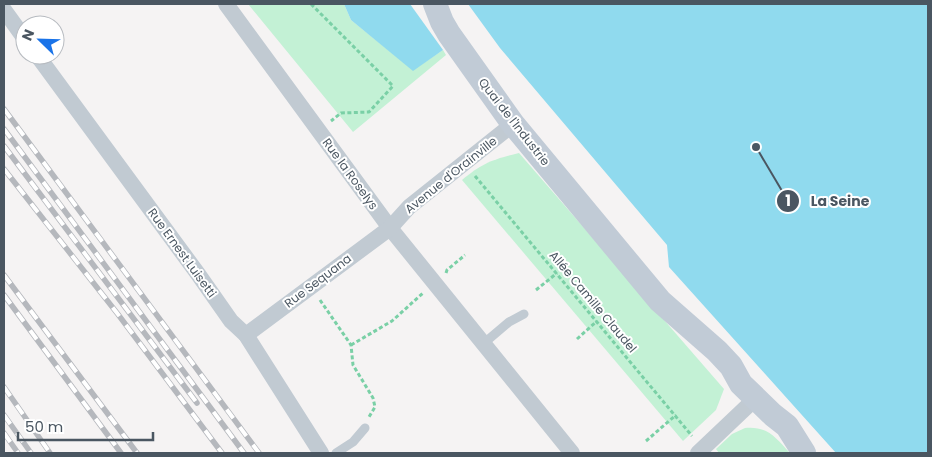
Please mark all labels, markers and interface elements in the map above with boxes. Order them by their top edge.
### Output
north arrow [15,15,65,65]
text: N [17,26,39,44]
street label: Quai de l'Industrie [475,74,554,169]
street label: Avenue d'Orainville [401,132,500,217]
street label: Rue la Roselys [319,135,382,213]
callout: La Seine [776,187,879,216]
text: 1 [785,190,791,211]
text: La Seine [811,191,870,211]
street label: Rue Ernest Luisetti [144,205,221,301]
street label: Allée Camille Claudel [546,247,641,356]
street label: Rue Sequana [281,250,355,311]
scale bar [18,410,152,442]
text: 50 m [25,416,63,437]

